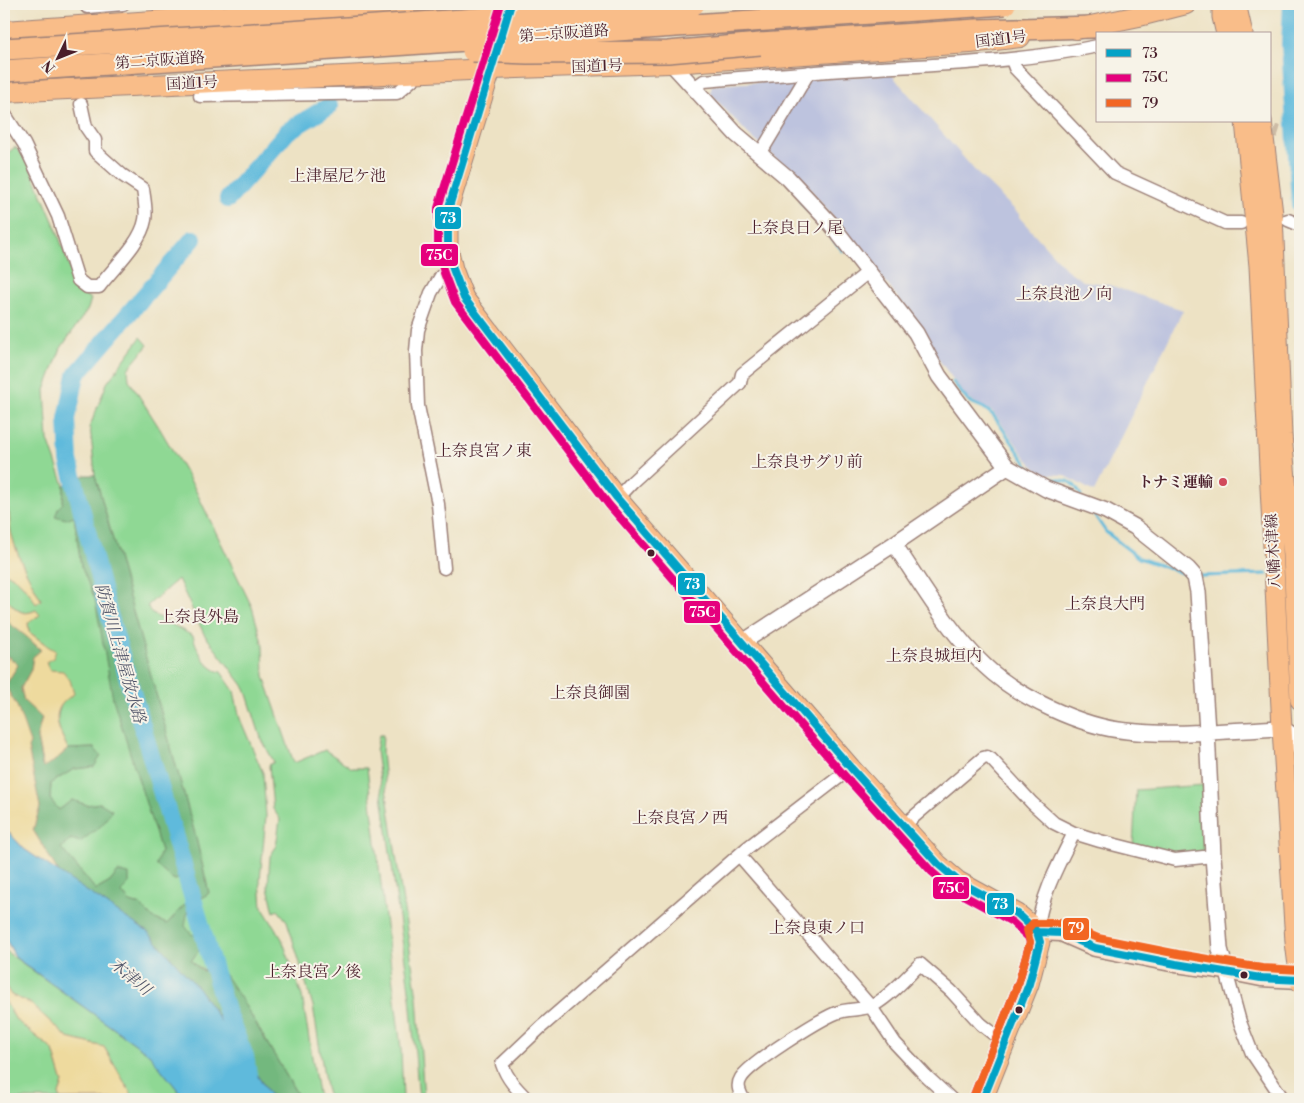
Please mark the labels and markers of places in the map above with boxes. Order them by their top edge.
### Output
place label: トナミ運輸 [1138,473,1213,492]
marker: トナミ運輸 [1217,476,1229,488]
unlabelled marker [646,548,656,558]
unlabelled marker [1239,970,1249,980]
unlabelled marker [1014,1005,1024,1015]

